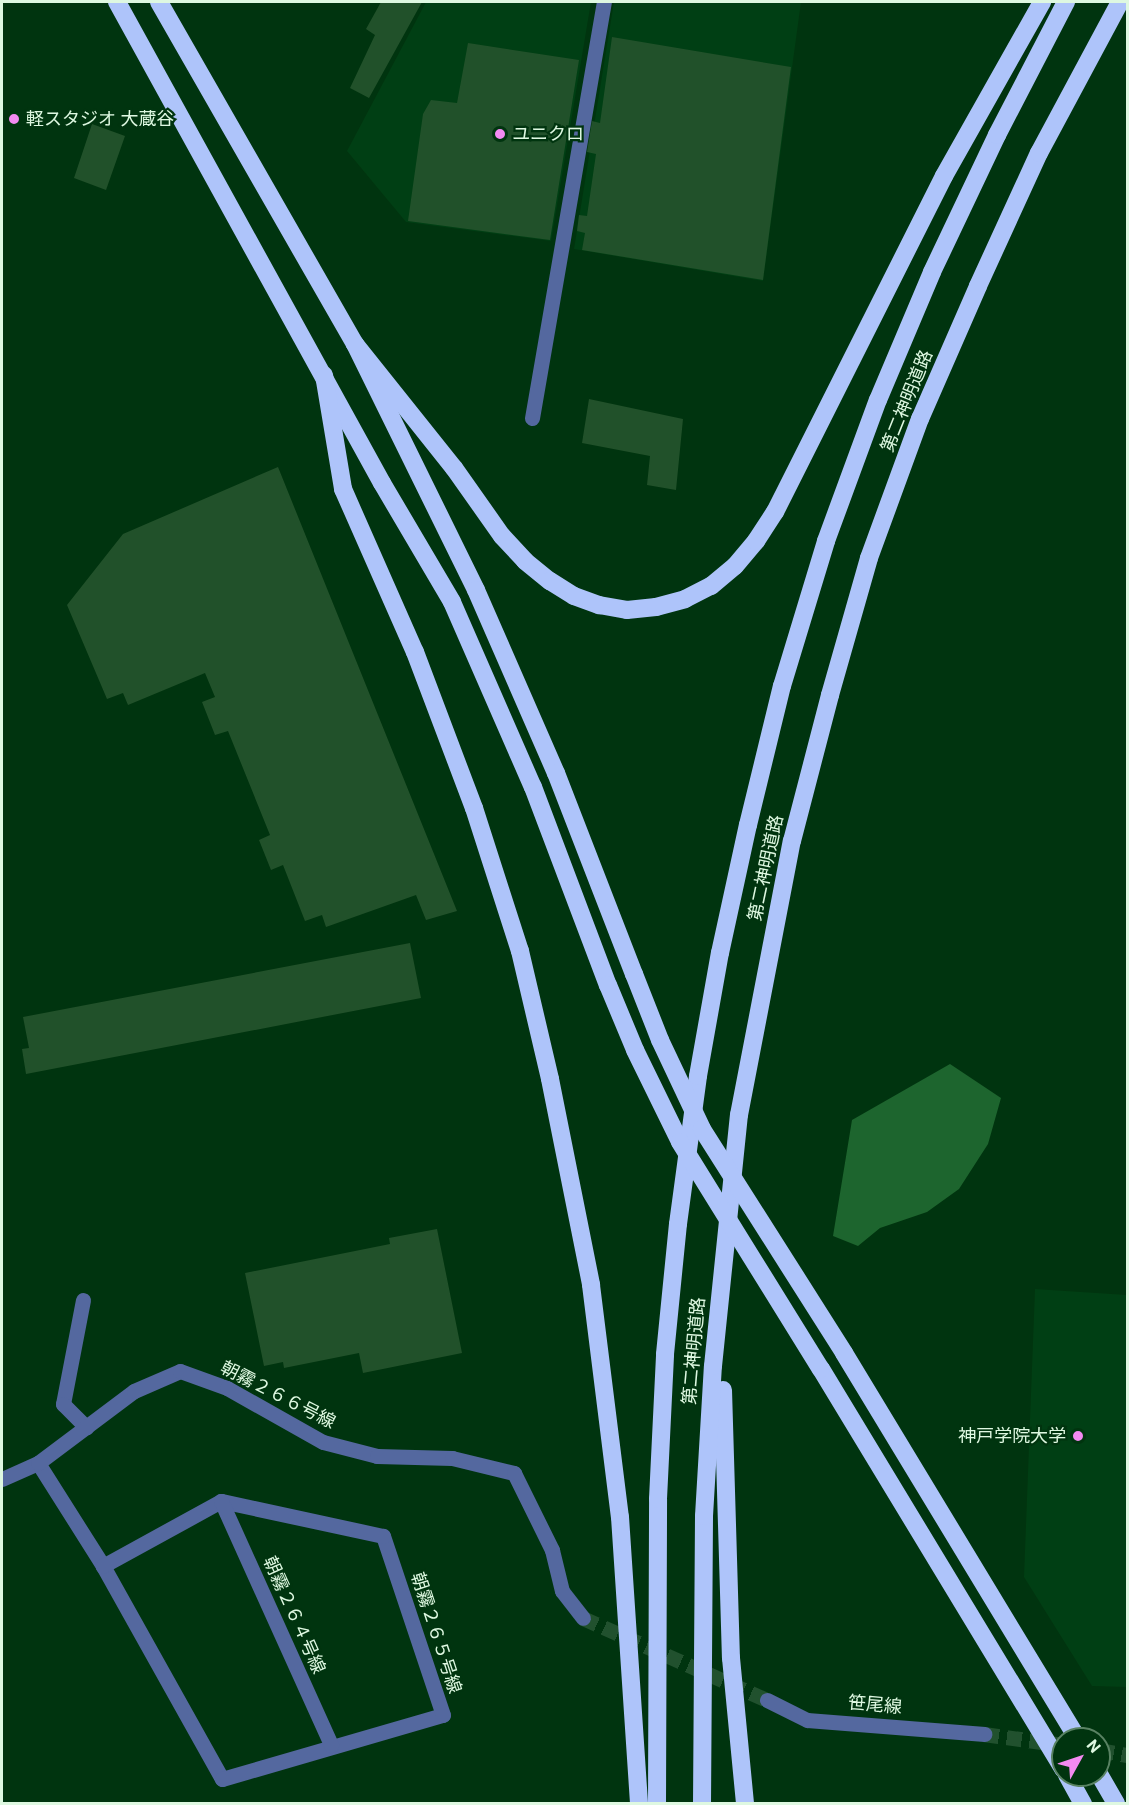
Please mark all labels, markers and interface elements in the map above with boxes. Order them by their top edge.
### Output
place label: 軽スタジオ 大蔵谷 [26,108,174,130]
marker: 軽スタジオ 大蔵谷 [7,112,21,126]
place label: ユニクロ [512,123,584,145]
marker: ユニクロ [493,127,507,141]
street label: 第二神明道路 [877,347,937,455]
street label: 第二神明道路 [744,813,788,923]
street label: 第二神明道路 [679,1296,709,1406]
street label: 朝霧２６６号線 [217,1357,339,1433]
place label: 神戸学院大学 [958,1425,1066,1447]
marker: 神戸学院大学 [1071,1429,1085,1443]
street label: 朝霧２６４号線 [259,1553,329,1677]
street label: 朝霧２６５号線 [406,1570,466,1696]
street label: 笹尾線 [847,1692,903,1718]
north arrow [1051,1727,1111,1787]
text: N [1083,1736,1105,1757]

